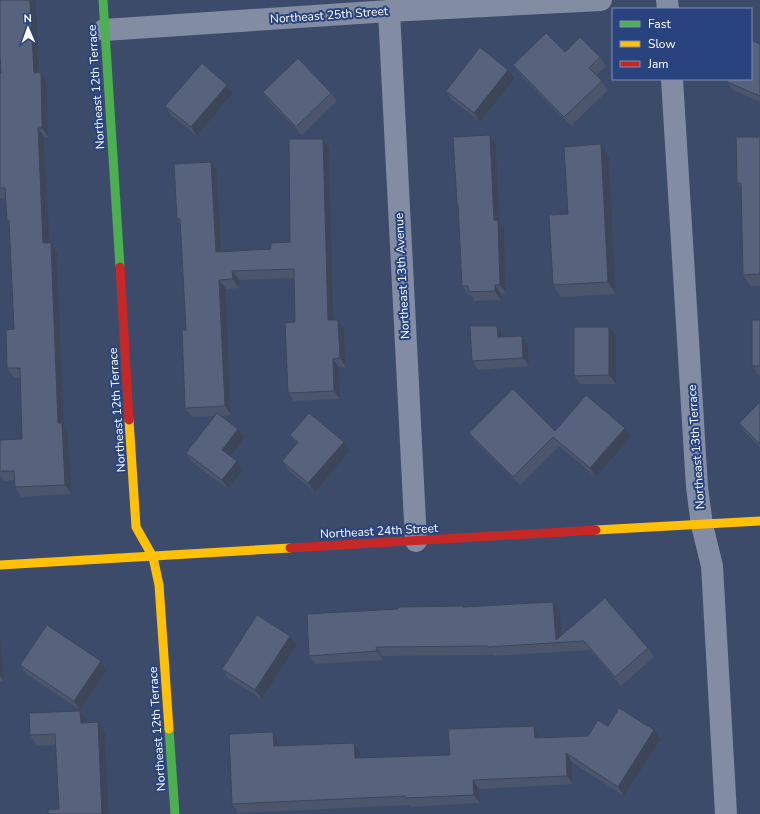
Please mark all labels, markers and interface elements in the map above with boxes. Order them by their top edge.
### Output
street label: Northeast 25th Street [269,3,389,27]
north arrow [8,8,48,48]
legend [612,8,752,80]
text: N [23,11,32,26]
text: Fast [648,16,671,32]
street label: Northeast 12th Terrace [84,24,108,150]
text: Slow [648,36,676,52]
text: Jam [647,56,669,72]
street label: Northeast 13th Avenue [391,213,413,339]
street label: Northeast 12th Terrace [105,347,129,473]
street label: Northeast 13th Terrace [684,384,708,510]
street label: Northeast 24th Street [320,520,439,542]
street label: Northeast 12th Terrace [145,666,169,792]

